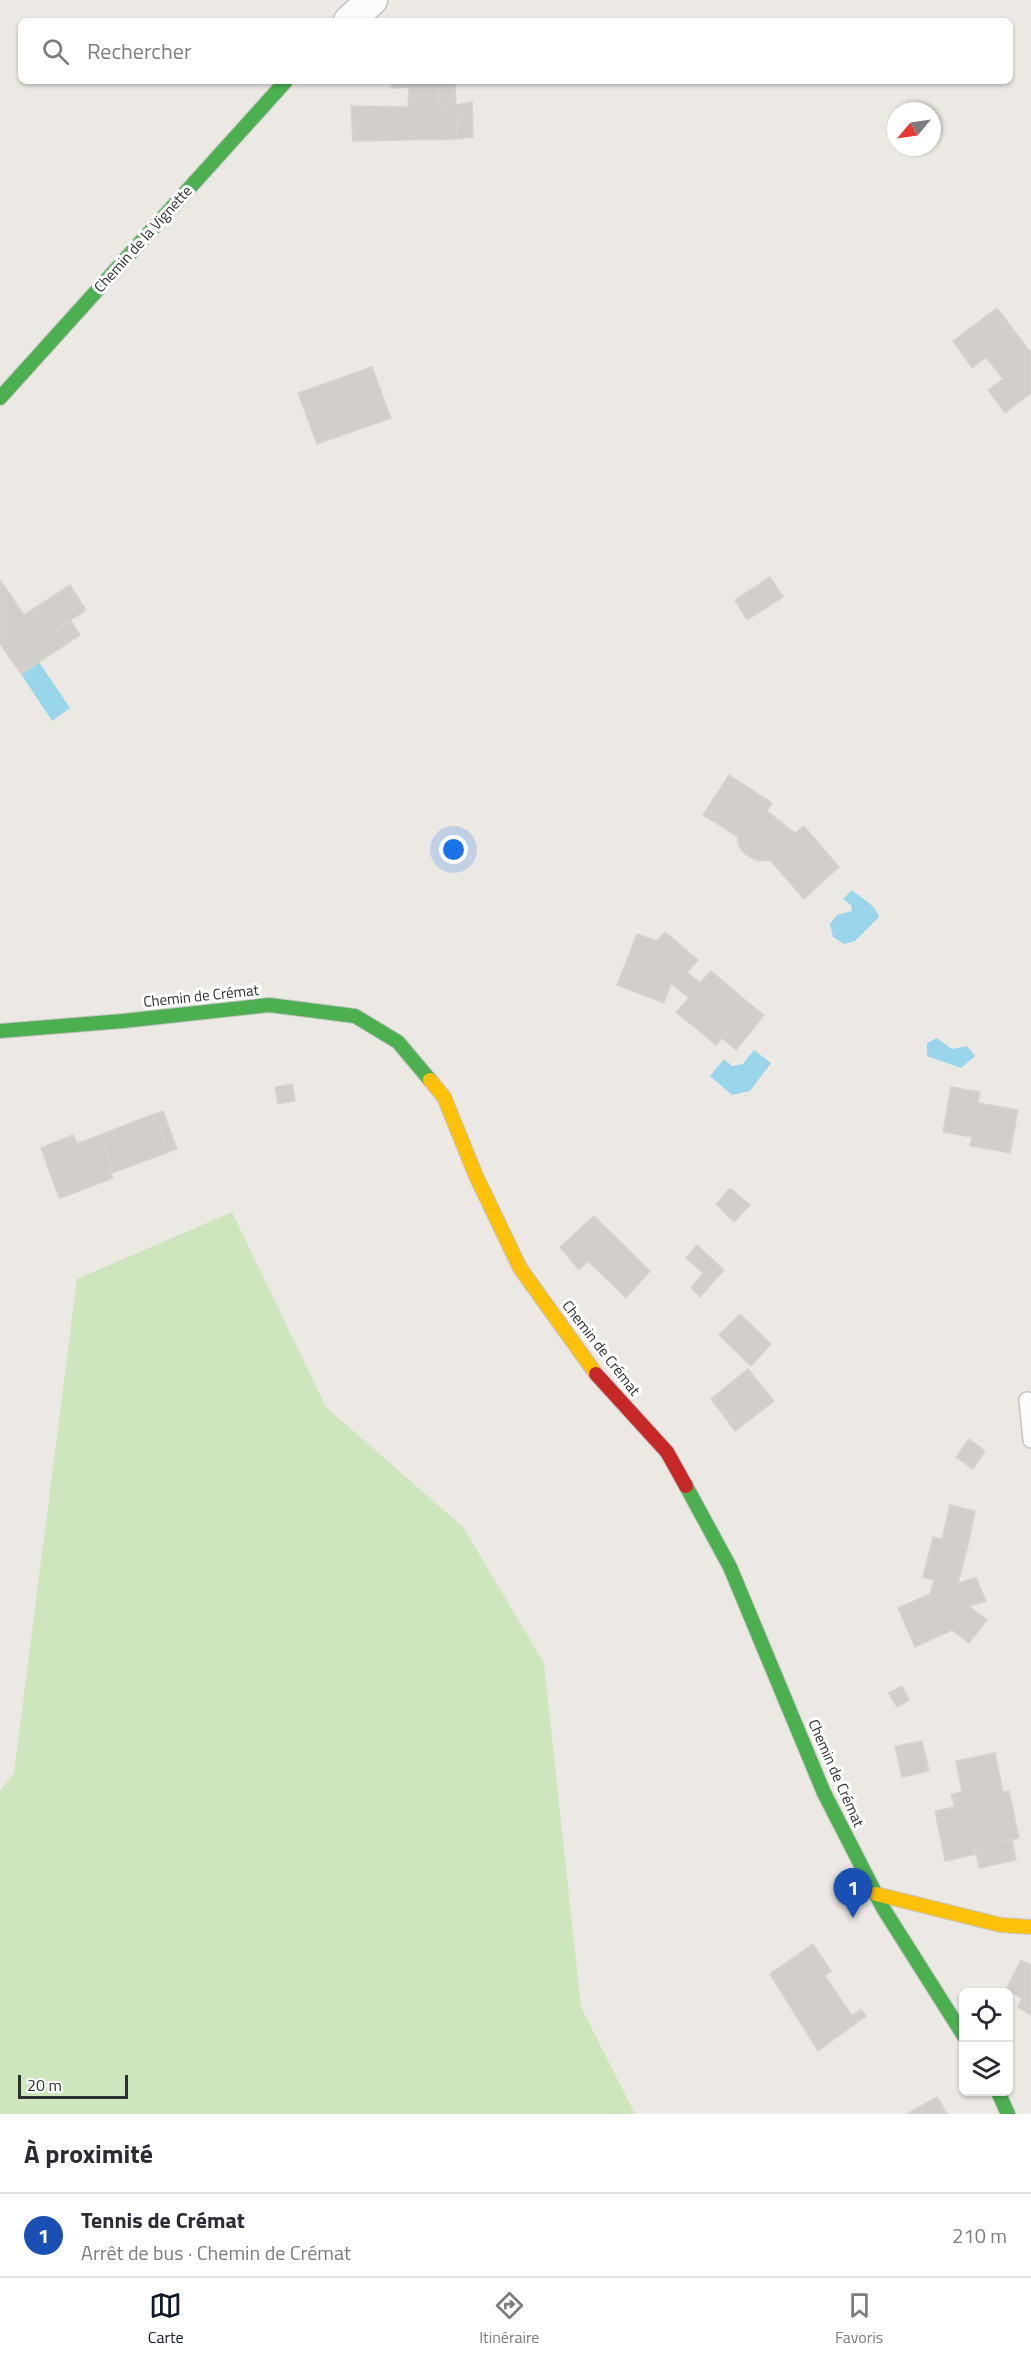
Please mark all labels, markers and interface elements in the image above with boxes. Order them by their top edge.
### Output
search box [18,18,1013,84]
text: Rechercher [87,34,192,68]
icon: search [39,35,72,68]
north arrow [887,102,941,156]
street label: Chemin de la Vignette [88,180,197,297]
your location [439,835,468,864]
street label: Chemin de Crémat [142,978,260,1013]
street label: Chemin de Crémat [557,1295,647,1401]
street label: Chemin de Crémat [802,1715,871,1831]
pin: 1 [834,1868,872,1918]
map controls [959,1988,1013,2096]
button: locate [959,1988,1013,2042]
button: layers [959,2042,1013,2096]
scale bar [18,2072,128,2100]
text: 20 m [27,2073,62,2097]
text: À proximité [24,2134,153,2173]
text: Tennis de Crémat [81,2203,245,2237]
text: 1 [38,2220,49,2251]
text: 210 m [952,2220,1007,2251]
text: Arrêt de bus · Chemin de Crémat [81,2237,351,2268]
tab: Carte [148,2289,184,2349]
tab: Itinéraire [479,2289,539,2349]
tab: Favoris [835,2289,883,2349]

